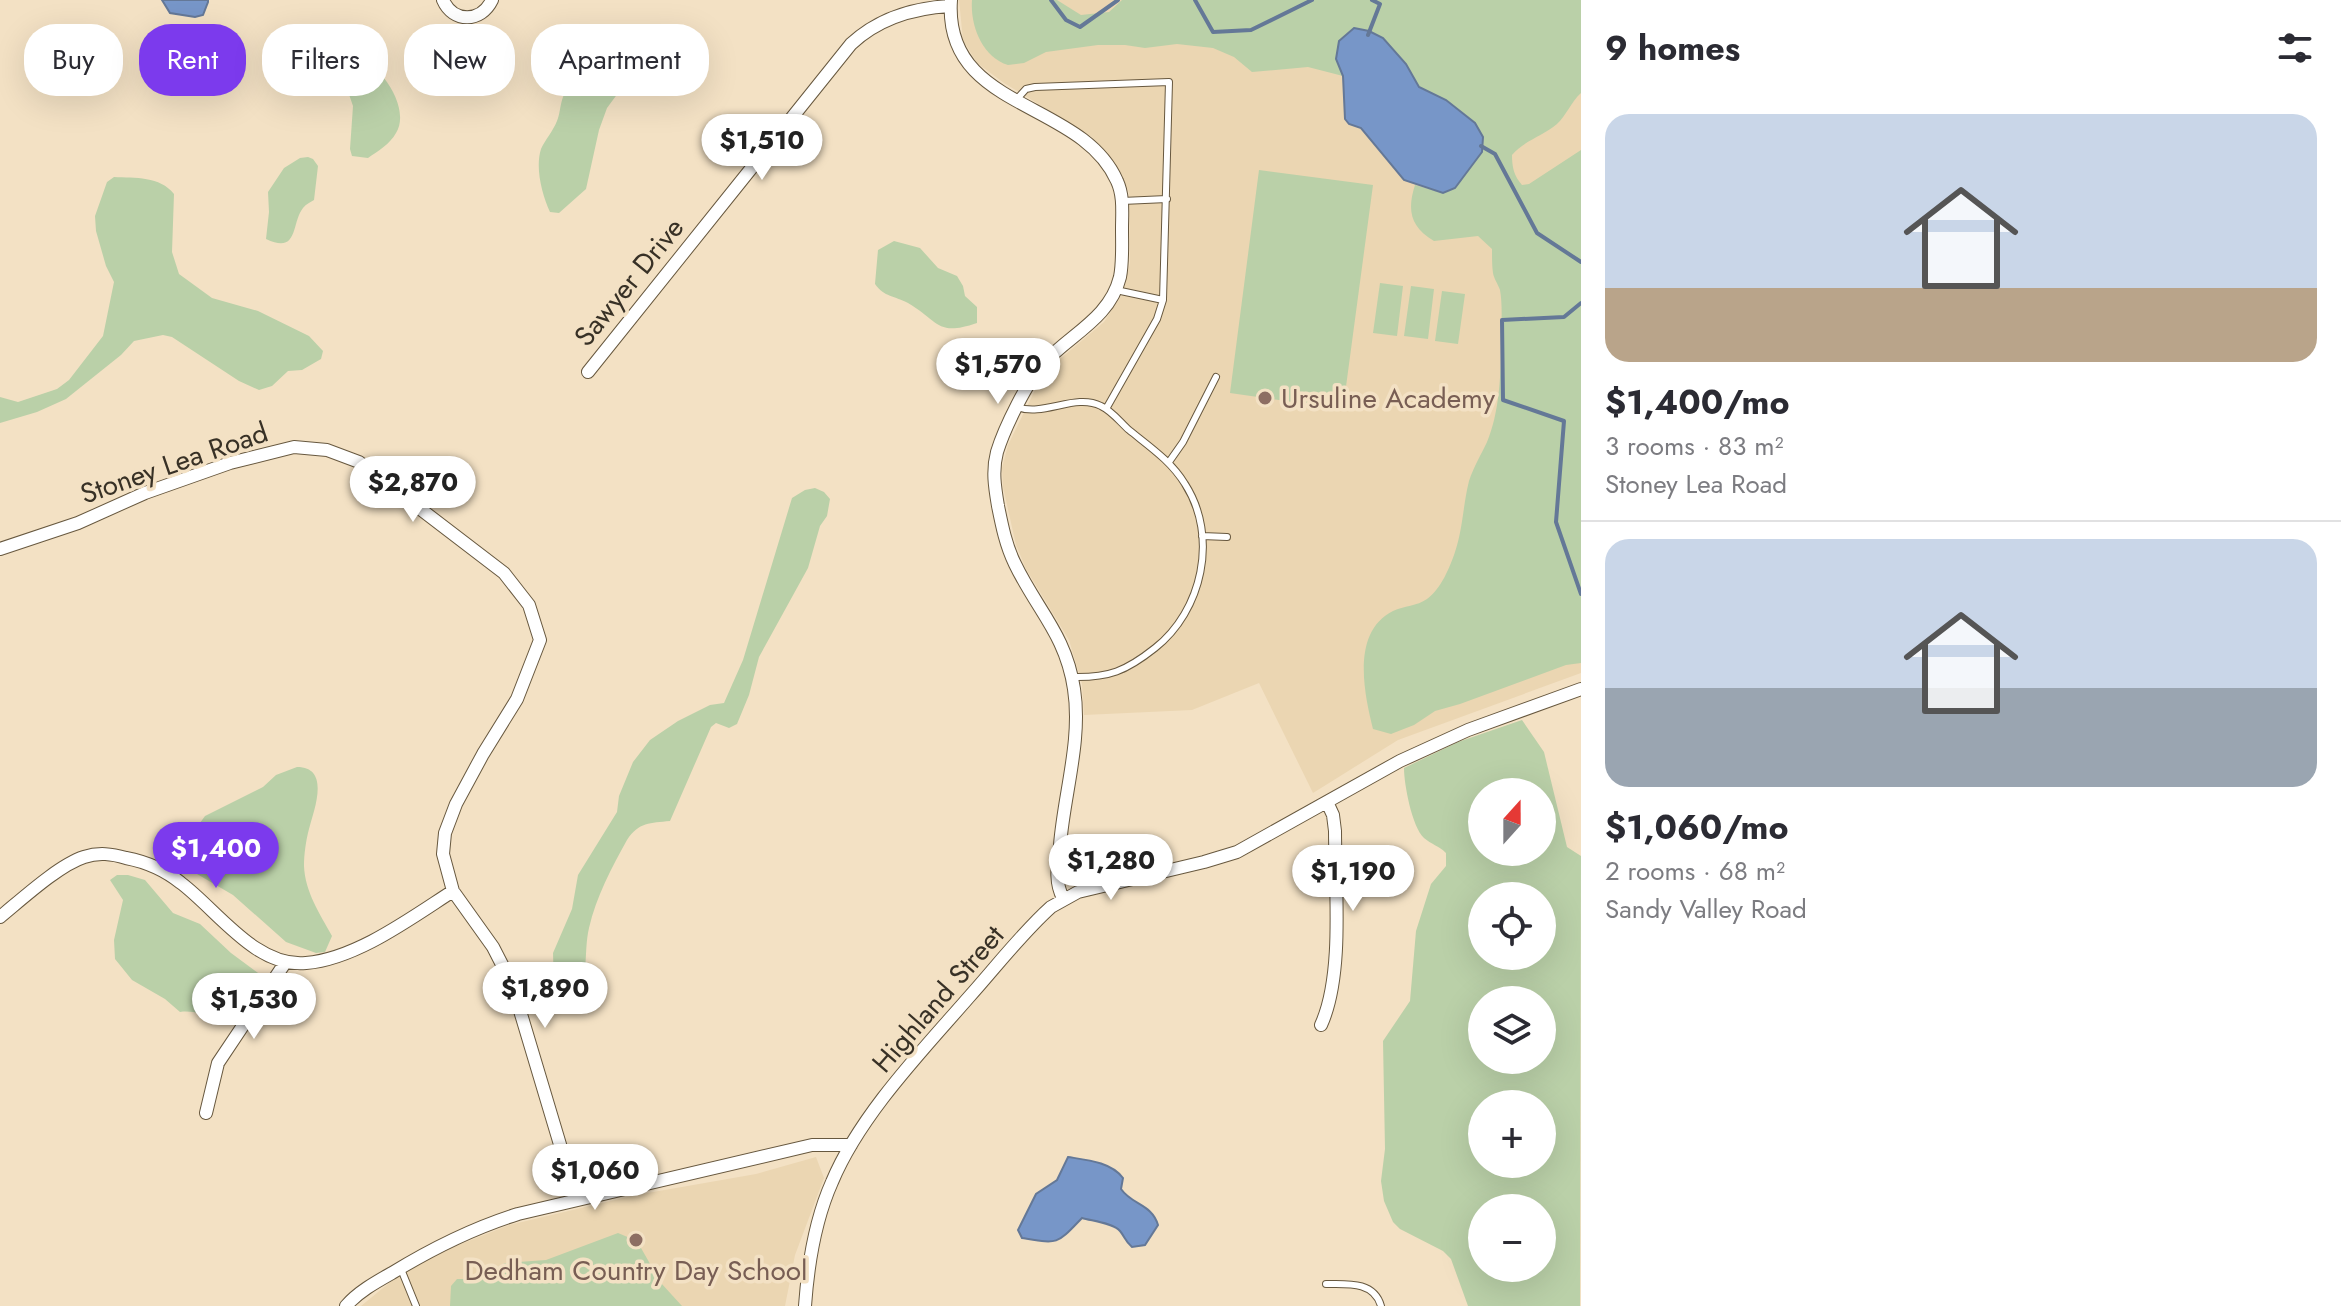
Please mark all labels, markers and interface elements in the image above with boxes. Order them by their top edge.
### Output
chip: Buy [24,24,123,96]
chip: Rent [139,24,246,96]
chip: Filters [262,24,388,96]
chip: New [404,24,515,96]
chip: Apartment [531,24,709,96]
text: 9 homes [1605,24,1740,73]
icon: filters [2273,26,2317,70]
pin: $1,510 [697,114,827,182]
text: $1,510 [719,121,805,159]
icon: home [1889,166,2033,310]
street label: Sawyer Drive [564,209,694,355]
pin: $1,570 [933,338,1063,406]
text: $1,570 [954,345,1042,383]
place label: Ursuline Academy [1281,378,1496,419]
text: $1,400/mo [1605,378,1789,427]
marker: Ursuline Academy [1256,389,1274,407]
street label: Stoney Lea Road [75,412,273,514]
text: 3 rooms · 83 m² [1605,427,1784,465]
pin: $2,870 [348,456,478,524]
text: $2,870 [368,463,458,501]
text: Stoney Lea Road [1605,465,1787,503]
icon: home [1889,591,2033,735]
north arrow [1468,778,1556,866]
map controls [1468,778,1556,1282]
text: $1,060/mo [1605,803,1788,852]
pin: $1,400 [151,822,281,890]
text: $1,400 [171,829,261,867]
pin: $1,280 [1046,834,1176,902]
text: $1,280 [1067,841,1155,879]
pin: $1,190 [1288,845,1418,913]
text: $1,190 [1310,852,1396,890]
text: 2 rooms · 68 m² [1605,852,1785,890]
button: locate [1468,882,1556,970]
text: Sandy Valley Road [1605,890,1807,928]
street label: Highland Street [862,916,1014,1082]
pin: $1,890 [480,962,610,1030]
text: $1,890 [501,969,589,1007]
pin: $1,530 [189,973,319,1041]
text: $1,530 [210,980,298,1018]
button: layers [1468,986,1556,1074]
button: + [1468,1090,1556,1178]
pin: $1,060 [530,1144,660,1212]
text: $1,060 [550,1151,640,1189]
button: − [1468,1194,1556,1282]
marker: Dedham Country Day School [627,1231,645,1249]
place label: Dedham Country Day School [464,1250,808,1291]

